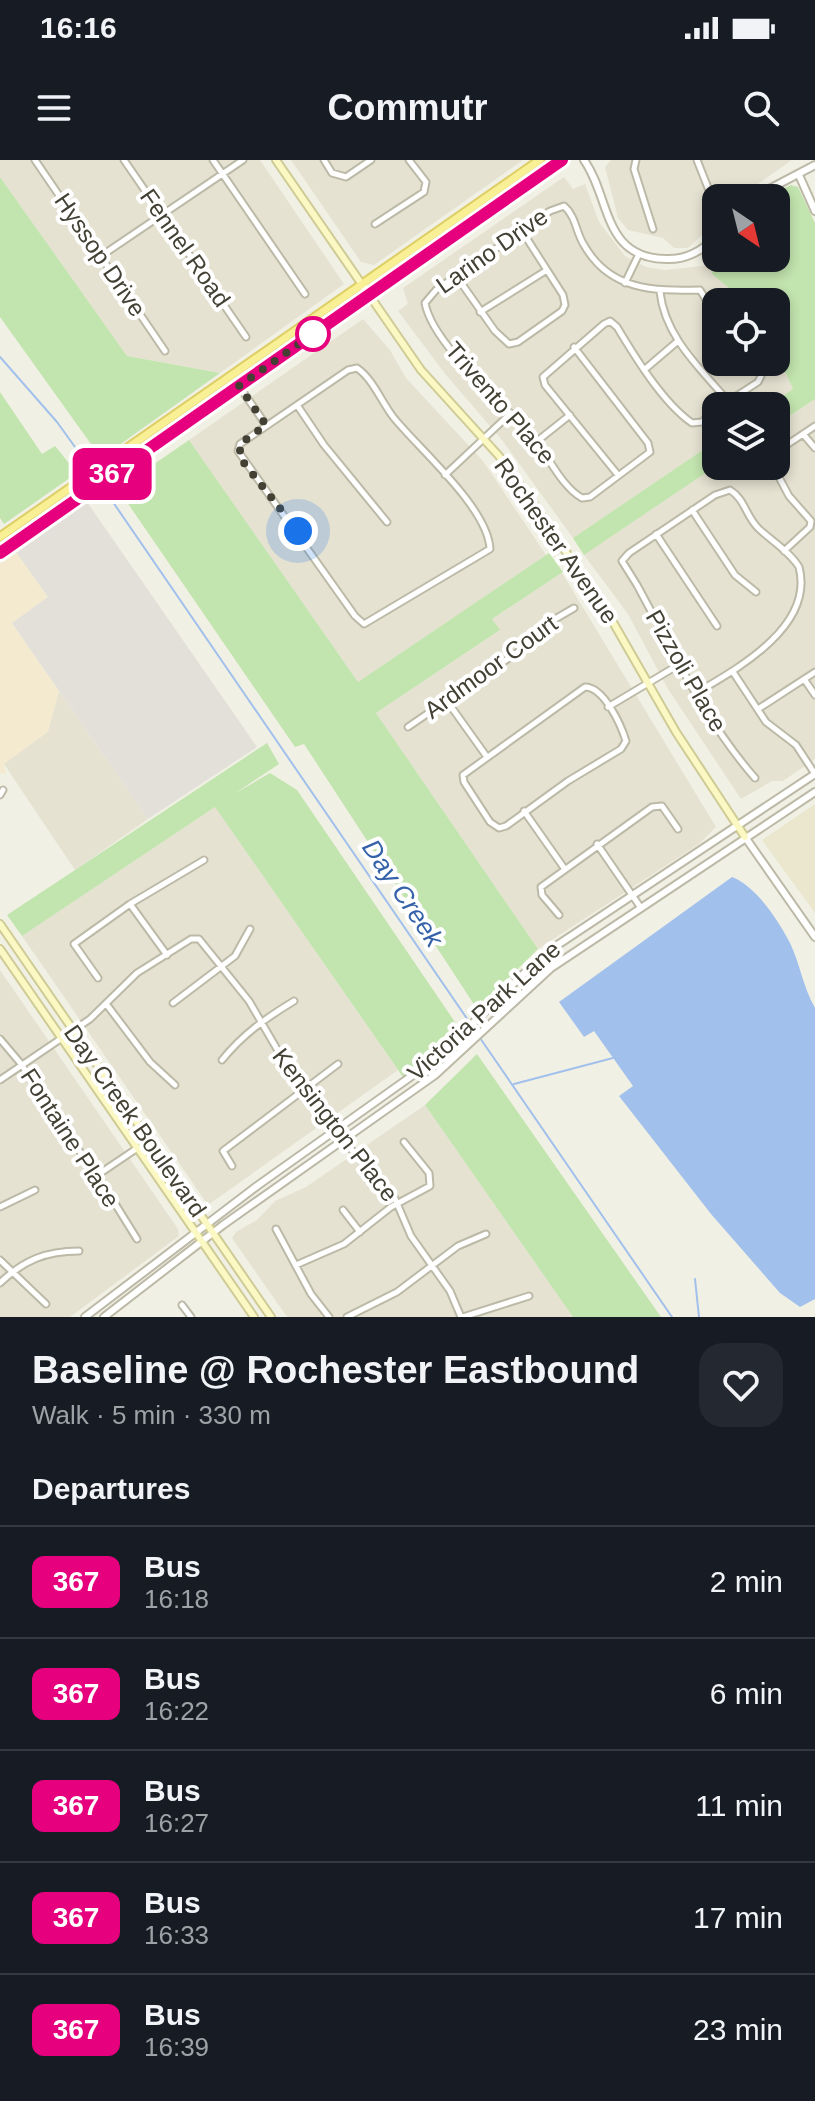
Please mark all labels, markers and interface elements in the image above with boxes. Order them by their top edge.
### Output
text: 16:16 [40,11,117,44]
icon: menu [32,86,76,130]
icon: search [739,86,783,130]
text: Commutr [328,87,488,128]
street label: Fennel Road [135,184,236,312]
north arrow [702,184,790,272]
map controls [702,184,790,480]
street label: Hyssop Drive [49,188,152,321]
street label: Larino Drive [431,202,552,299]
button: locate [702,288,790,376]
unlabelled marker [296,317,330,351]
street label: Trivento Place [440,336,561,469]
button: layers [702,392,790,480]
line badge: 367 [66,448,158,500]
street label: Rochester Avenue [489,453,624,629]
text: 367 [89,458,135,489]
your location [278,511,318,551]
street label: Pizzoli Place [641,605,732,736]
street label: Ardmoor Court [419,609,563,724]
water label: Day Creek [356,834,451,954]
street label: Victoria Park Lane [402,935,565,1086]
street label: Day Creek Boulevard [59,1020,212,1222]
street label: Kensington Place [267,1043,404,1207]
street label: Fontaine Place [15,1063,125,1212]
button: heart [699,1343,783,1427]
text: Baseline @ Rochester Eastbound [32,1349,639,1391]
text: Walk · 5 min · 330 m [32,1400,271,1430]
text: Departures [32,1472,190,1505]
text: Bus [144,1550,201,1583]
text: 2 min [710,1565,783,1598]
text: 367 [53,1566,99,1597]
text: 16:18 [144,1584,209,1614]
text: Bus [144,1662,201,1695]
text: 6 min [710,1677,783,1710]
text: 367 [53,1678,99,1709]
text: 16:22 [144,1696,209,1726]
text: Bus [144,1774,201,1807]
text: 11 min [695,1789,783,1822]
text: 367 [53,1790,99,1821]
text: 16:27 [144,1808,209,1838]
text: Bus [144,1886,201,1919]
text: 17 min [693,1901,783,1934]
text: 367 [53,1902,99,1933]
text: 16:33 [144,1920,209,1950]
text: Bus [144,1998,201,2031]
text: 23 min [693,2013,783,2046]
text: 367 [53,2014,99,2045]
text: 16:39 [144,2032,209,2062]

